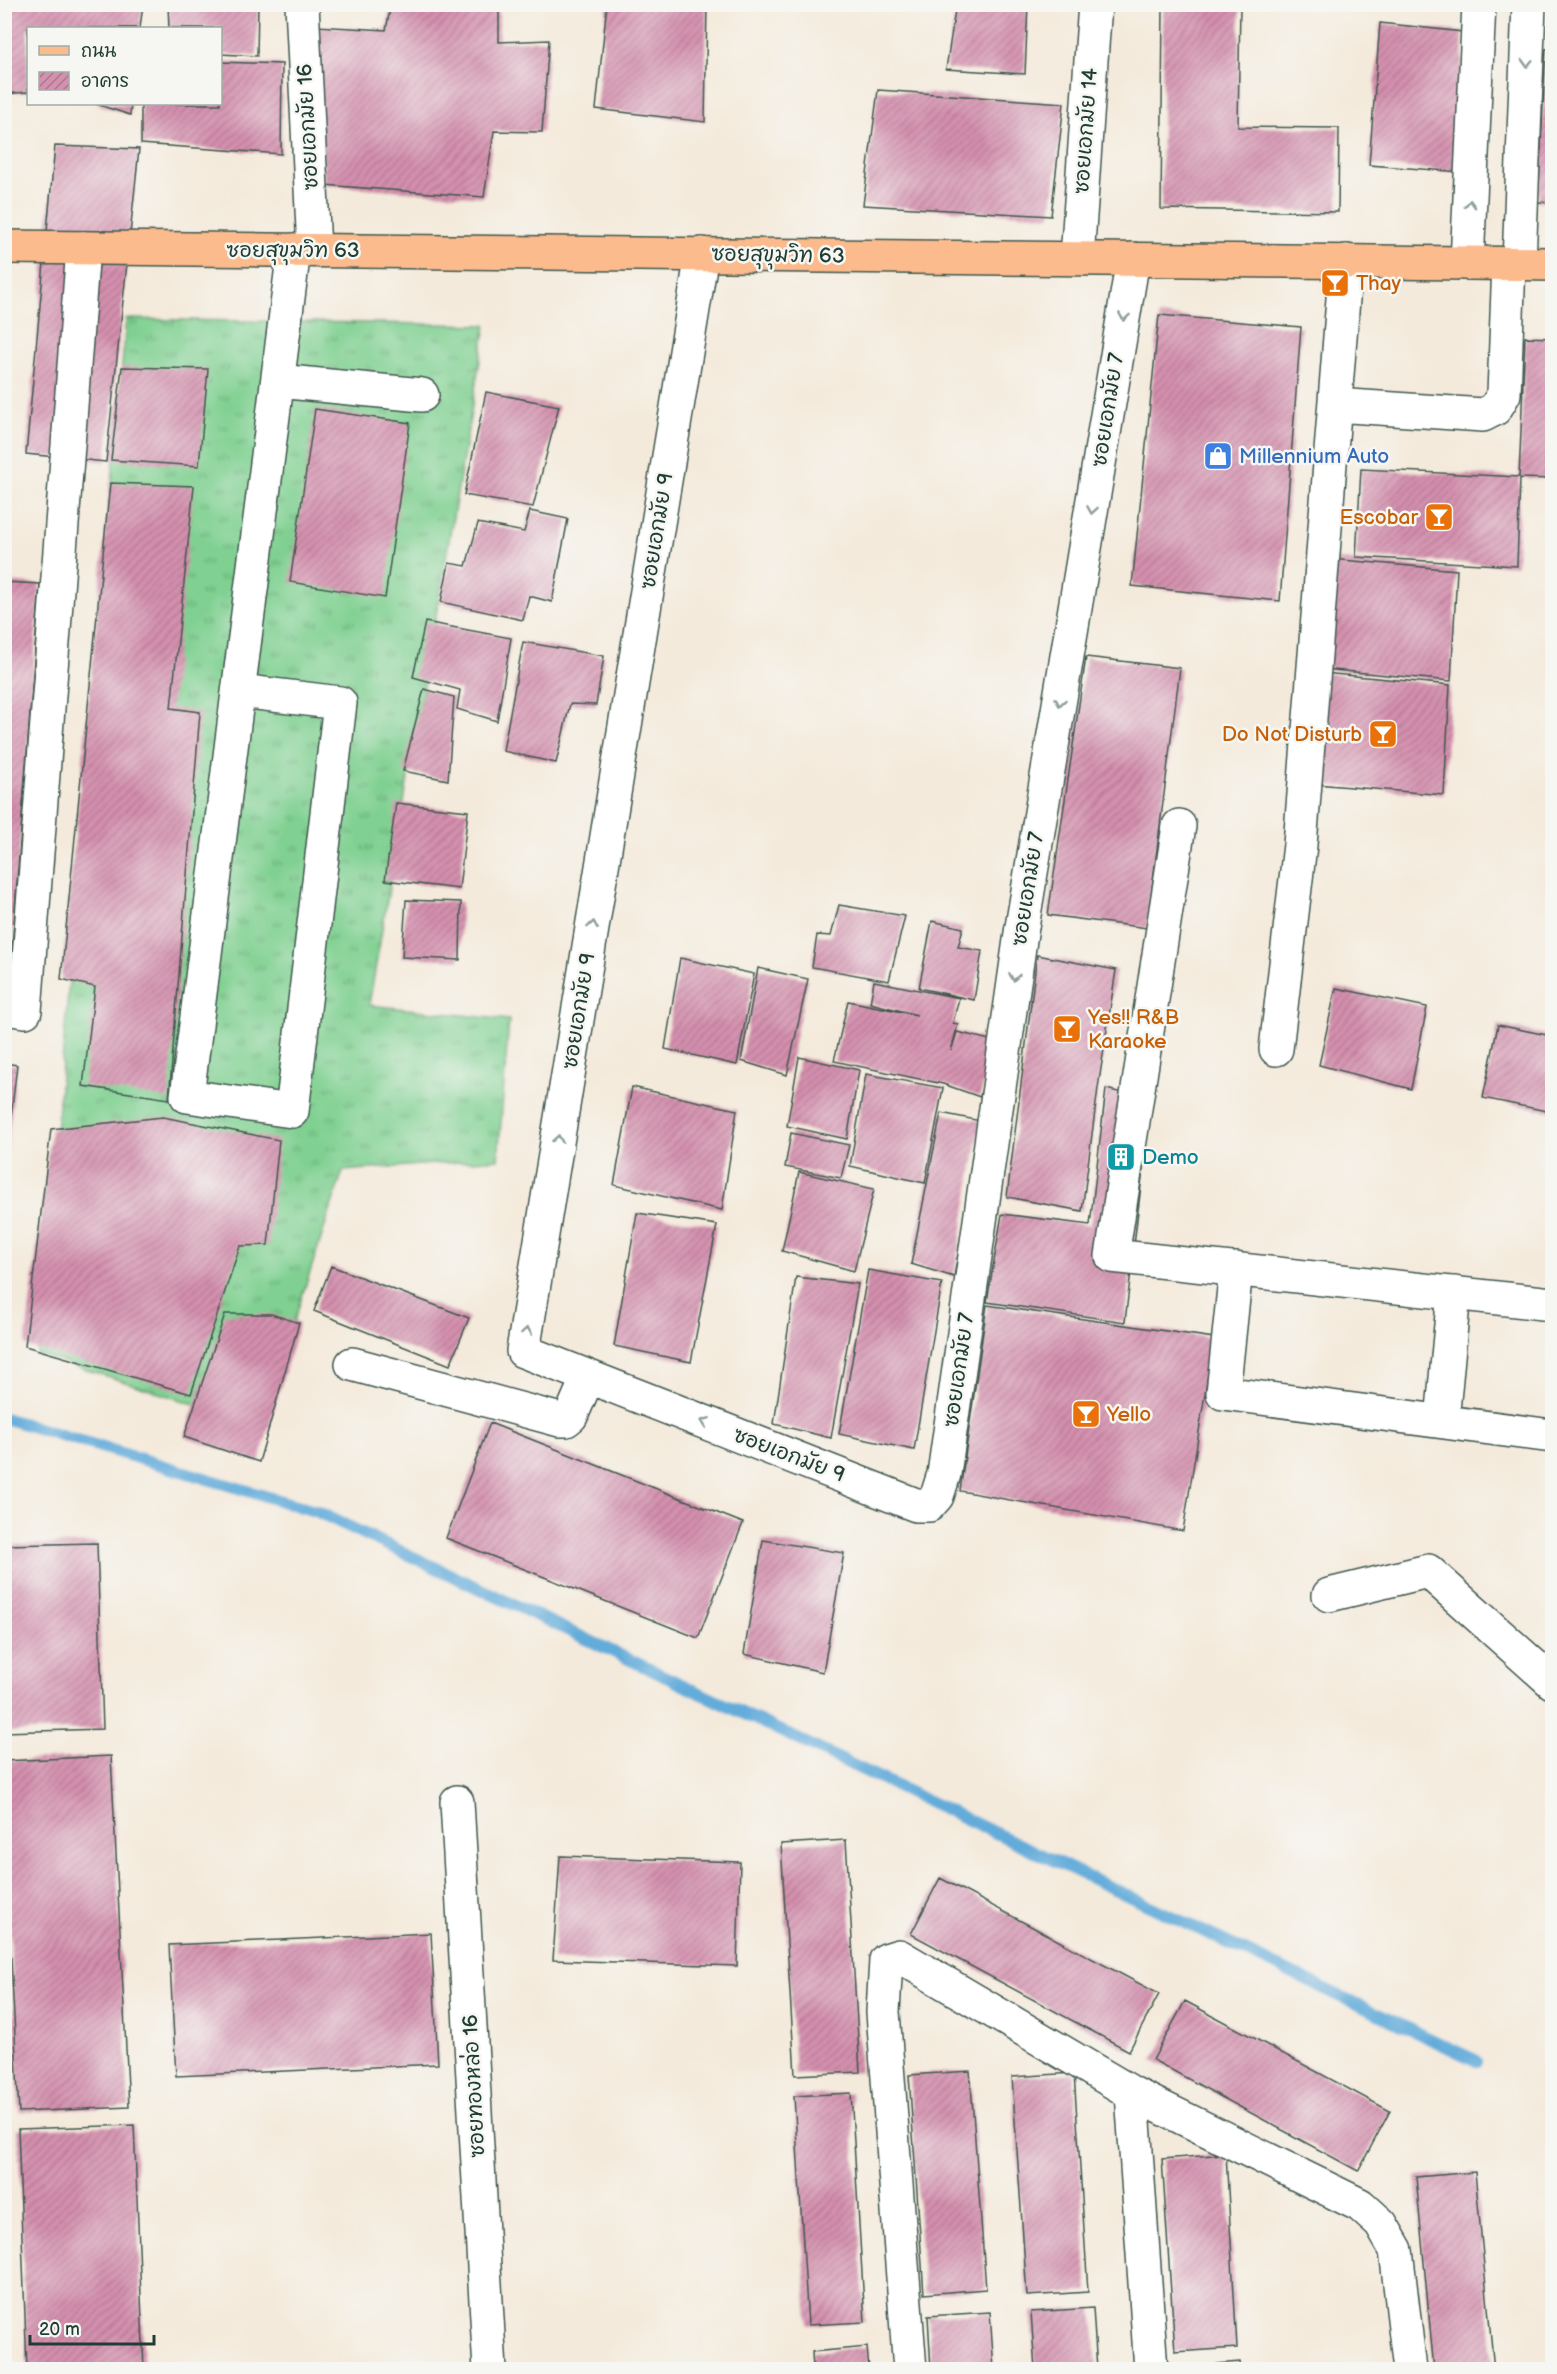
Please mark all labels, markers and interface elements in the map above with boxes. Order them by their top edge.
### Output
legend [27,27,222,105]
text: ถนน [81,41,116,62]
one-way arrow [1520,58,1533,67]
street label: ซอยเอกมัย 16 [292,63,324,191]
street label: ซอยเอกมัย 14 [1069,67,1103,195]
text: อาคาร [81,71,129,92]
one-way arrow [1463,200,1476,209]
street label: ซอยสุขุมวิท 63 [226,238,360,266]
street label: ซอยสุขุมวิท 63 [711,241,845,272]
bar icon: Thay [1319,267,1351,299]
place label: Thay [1356,271,1402,296]
one-way arrow [1118,313,1130,322]
street label: ซอยเอกมัย 7 [1087,350,1129,469]
shop icon: Millennium Auto [1202,440,1234,472]
place label: Millennium Auto [1239,444,1389,469]
street label: ซอยเอกมัย 9 [635,471,679,591]
bar icon: Escobar [1423,501,1455,533]
one-way arrow [1086,505,1098,514]
place label: Escobar [1339,505,1418,530]
one-way arrow [1054,697,1066,707]
bar icon: Do Not Disturb [1367,718,1399,750]
place label: Do Not Disturb [1222,722,1362,747]
street label: ซอยเอกมัย 7 [1007,829,1049,948]
one-way arrow [586,921,599,931]
street label: ซอยเอกมัย 9 [557,951,601,1071]
one-way arrow [1009,973,1021,982]
place label: Yes!! R&B Karaoke [1087,1005,1179,1054]
bar icon: Yes!! R&B Karaoke [1051,1013,1083,1045]
one-way arrow [551,1134,564,1144]
building icon: Demo [1105,1141,1137,1173]
place label: Demo [1142,1145,1199,1170]
street label: ซอยเอกมัย 7 [939,1311,979,1429]
one-way arrow [520,1326,532,1336]
bar icon: Yello [1070,1398,1102,1430]
place label: Yello [1106,1402,1151,1427]
one-way arrow [701,1417,711,1430]
street label: ซอยเอกมัย 9 [730,1422,848,1488]
street label: ซอยทองหล่อ 16 [457,2014,490,2158]
scale bar [30,2308,154,2346]
text: 20 m [39,2319,80,2340]

